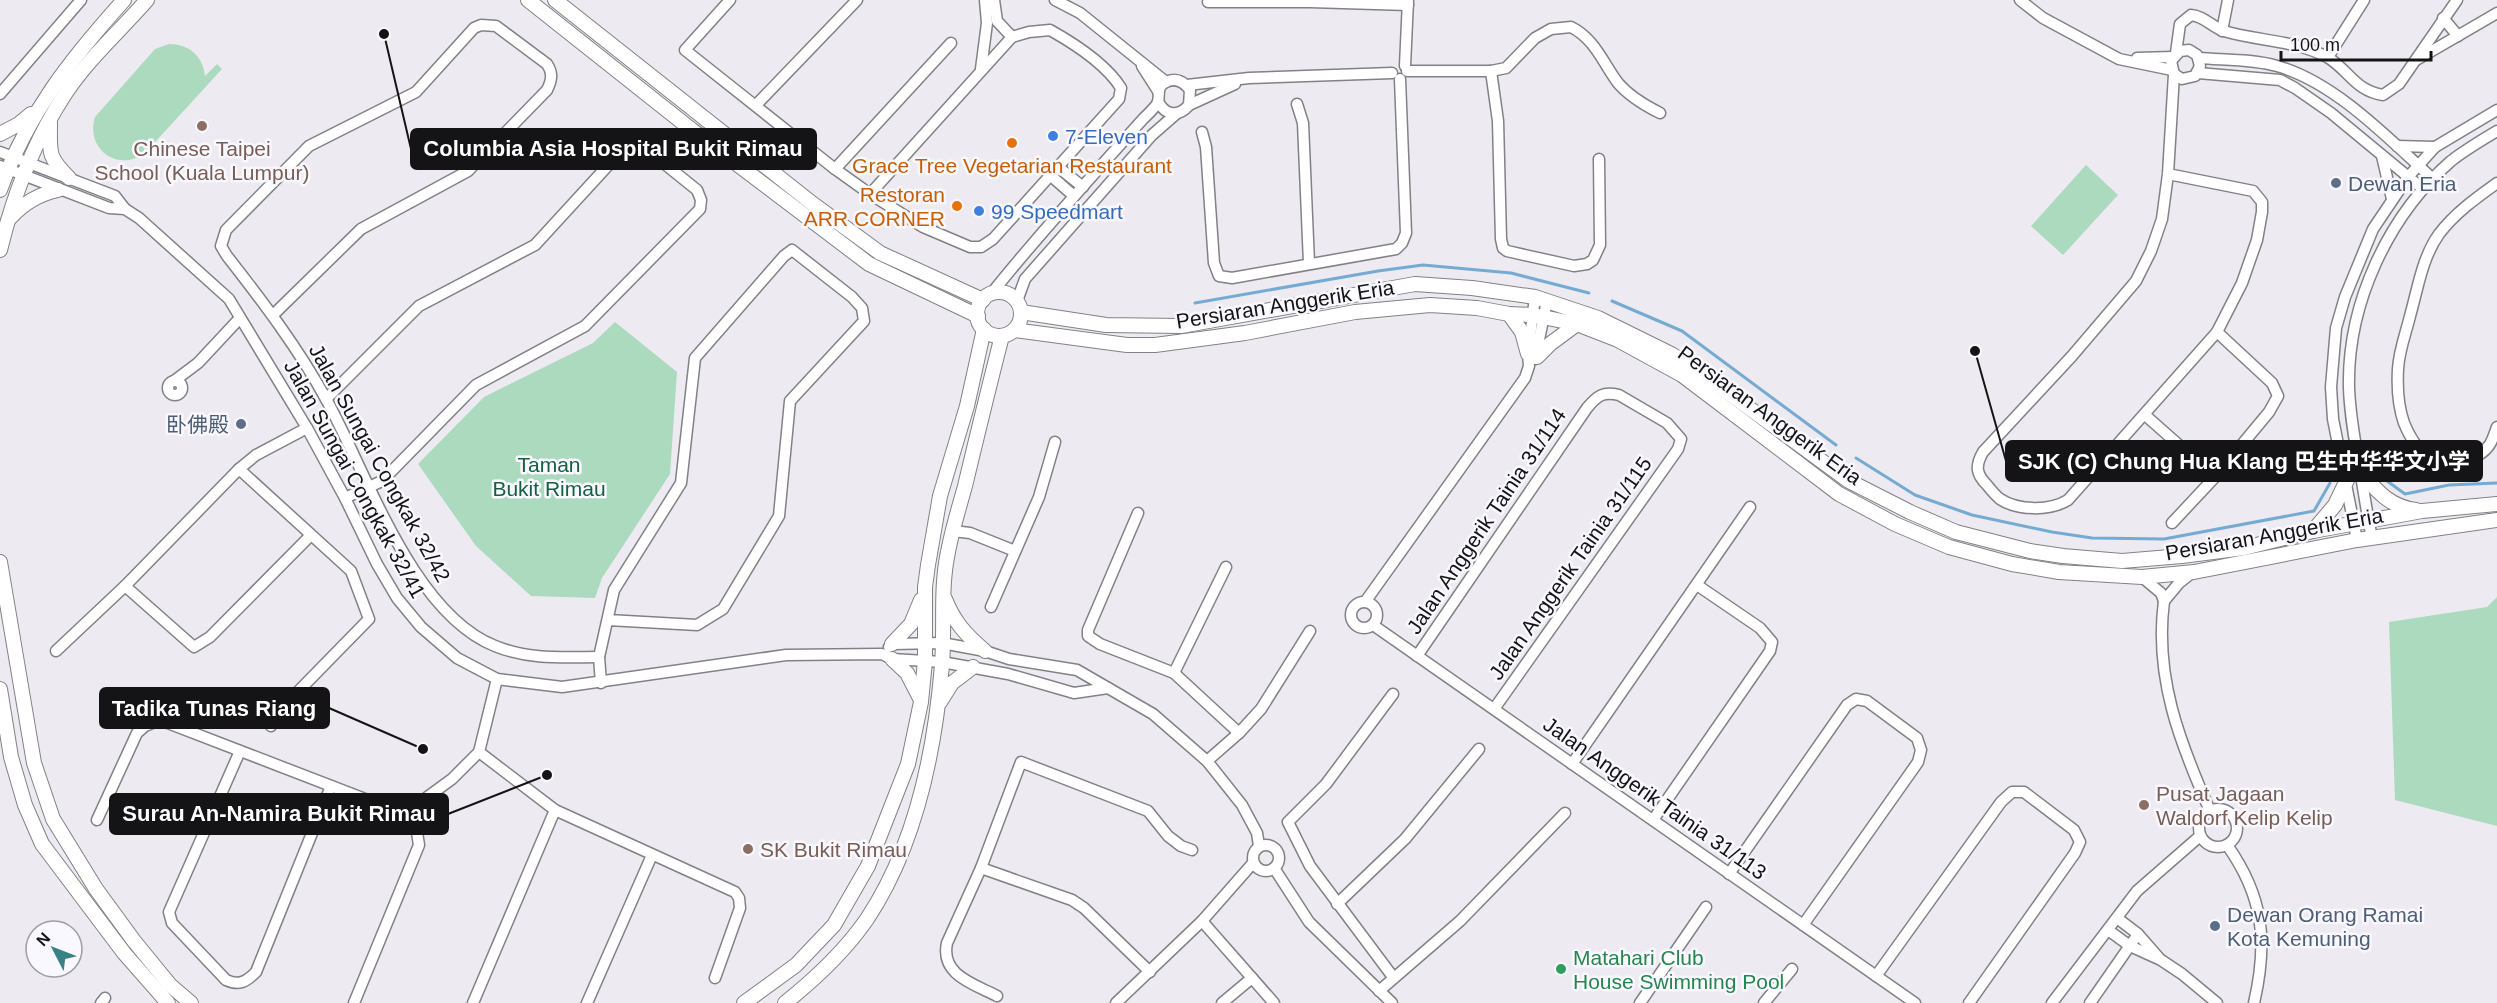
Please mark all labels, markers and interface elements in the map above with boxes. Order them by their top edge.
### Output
scale bar [2281,24,2431,62]
text: 100 m [2290,35,2340,55]
marker: Chinese Taipei School (Kuala Lumpur) [195,119,209,133]
place label: 7-Eleven [1065,125,1148,148]
callout: Columbia Asia Hospital Bukit Rimau [411,129,816,169]
marker: 7-Eleven [1046,129,1060,143]
text: Columbia Asia Hospital Bukit Rimau [423,136,803,161]
marker: Grace Tree Vegetarian Restaurant [1005,136,1019,150]
place label: Chinese Taipei School (Kuala Lumpur) [95,137,309,184]
place label: Grace Tree Vegetarian Restaurant [852,154,1172,177]
place label: Dewan Eria [2348,172,2457,195]
marker: Dewan Eria [2329,176,2343,190]
place label: Restoran ARR CORNER [804,183,945,230]
marker: Restoran ARR CORNER [950,199,964,213]
place label: 99 Speedmart [991,200,1123,223]
marker: 99 Speedmart [972,204,986,218]
street label: Persiaran Anggerik Eria [1174,275,1396,333]
street label: Jalan Sungai Congkak 32/42 [305,340,455,586]
street label: Persiaran Anggerik Eria [1674,341,1866,489]
street label: Jalan Sungai Congkak 32/41 [280,356,430,602]
street label: Jalan Anggerik Tainia 31/114 [1402,404,1570,638]
place label: 卧佛殿 [166,413,229,436]
marker: 卧佛殿 [234,417,248,431]
callout: SJK (C) Chung Hua Klang 巴生中华华文小学 [2006,441,2482,481]
text: SJK (C) Chung Hua Klang 巴生中华华文小学 [2018,449,2470,474]
street label: Jalan Anggerik Tainia 31/115 [1484,452,1656,684]
park label: Taman Bukit Rimau [492,453,606,500]
street label: Persiaran Anggerik Eria [2163,503,2385,564]
callout: Tadika Tunas Riang [100,688,329,728]
text: Tadika Tunas Riang [112,696,316,721]
street label: Jalan Anggerik Tainia 31/113 [1539,712,1771,884]
place label: Pusat Jagaan Waldorf Kelip Kelip [2156,782,2333,829]
callout: Surau An-Namira Bukit Rimau [110,794,448,834]
marker: Pusat Jagaan Waldorf Kelip Kelip [2137,798,2151,812]
text: Surau An-Namira Bukit Rimau [122,801,436,826]
place label: SK Bukit Rimau [760,838,907,861]
marker: SK Bukit Rimau [741,842,755,856]
place label: Dewan Orang Ramai Kota Kemuning [2227,903,2423,950]
north arrow [24,919,84,979]
marker: Dewan Orang Ramai Kota Kemuning [2208,919,2222,933]
text: N [33,929,53,949]
place label: Matahari Club House Swimming Pool [1573,946,1784,993]
marker: Matahari Club House Swimming Pool [1554,962,1568,976]

